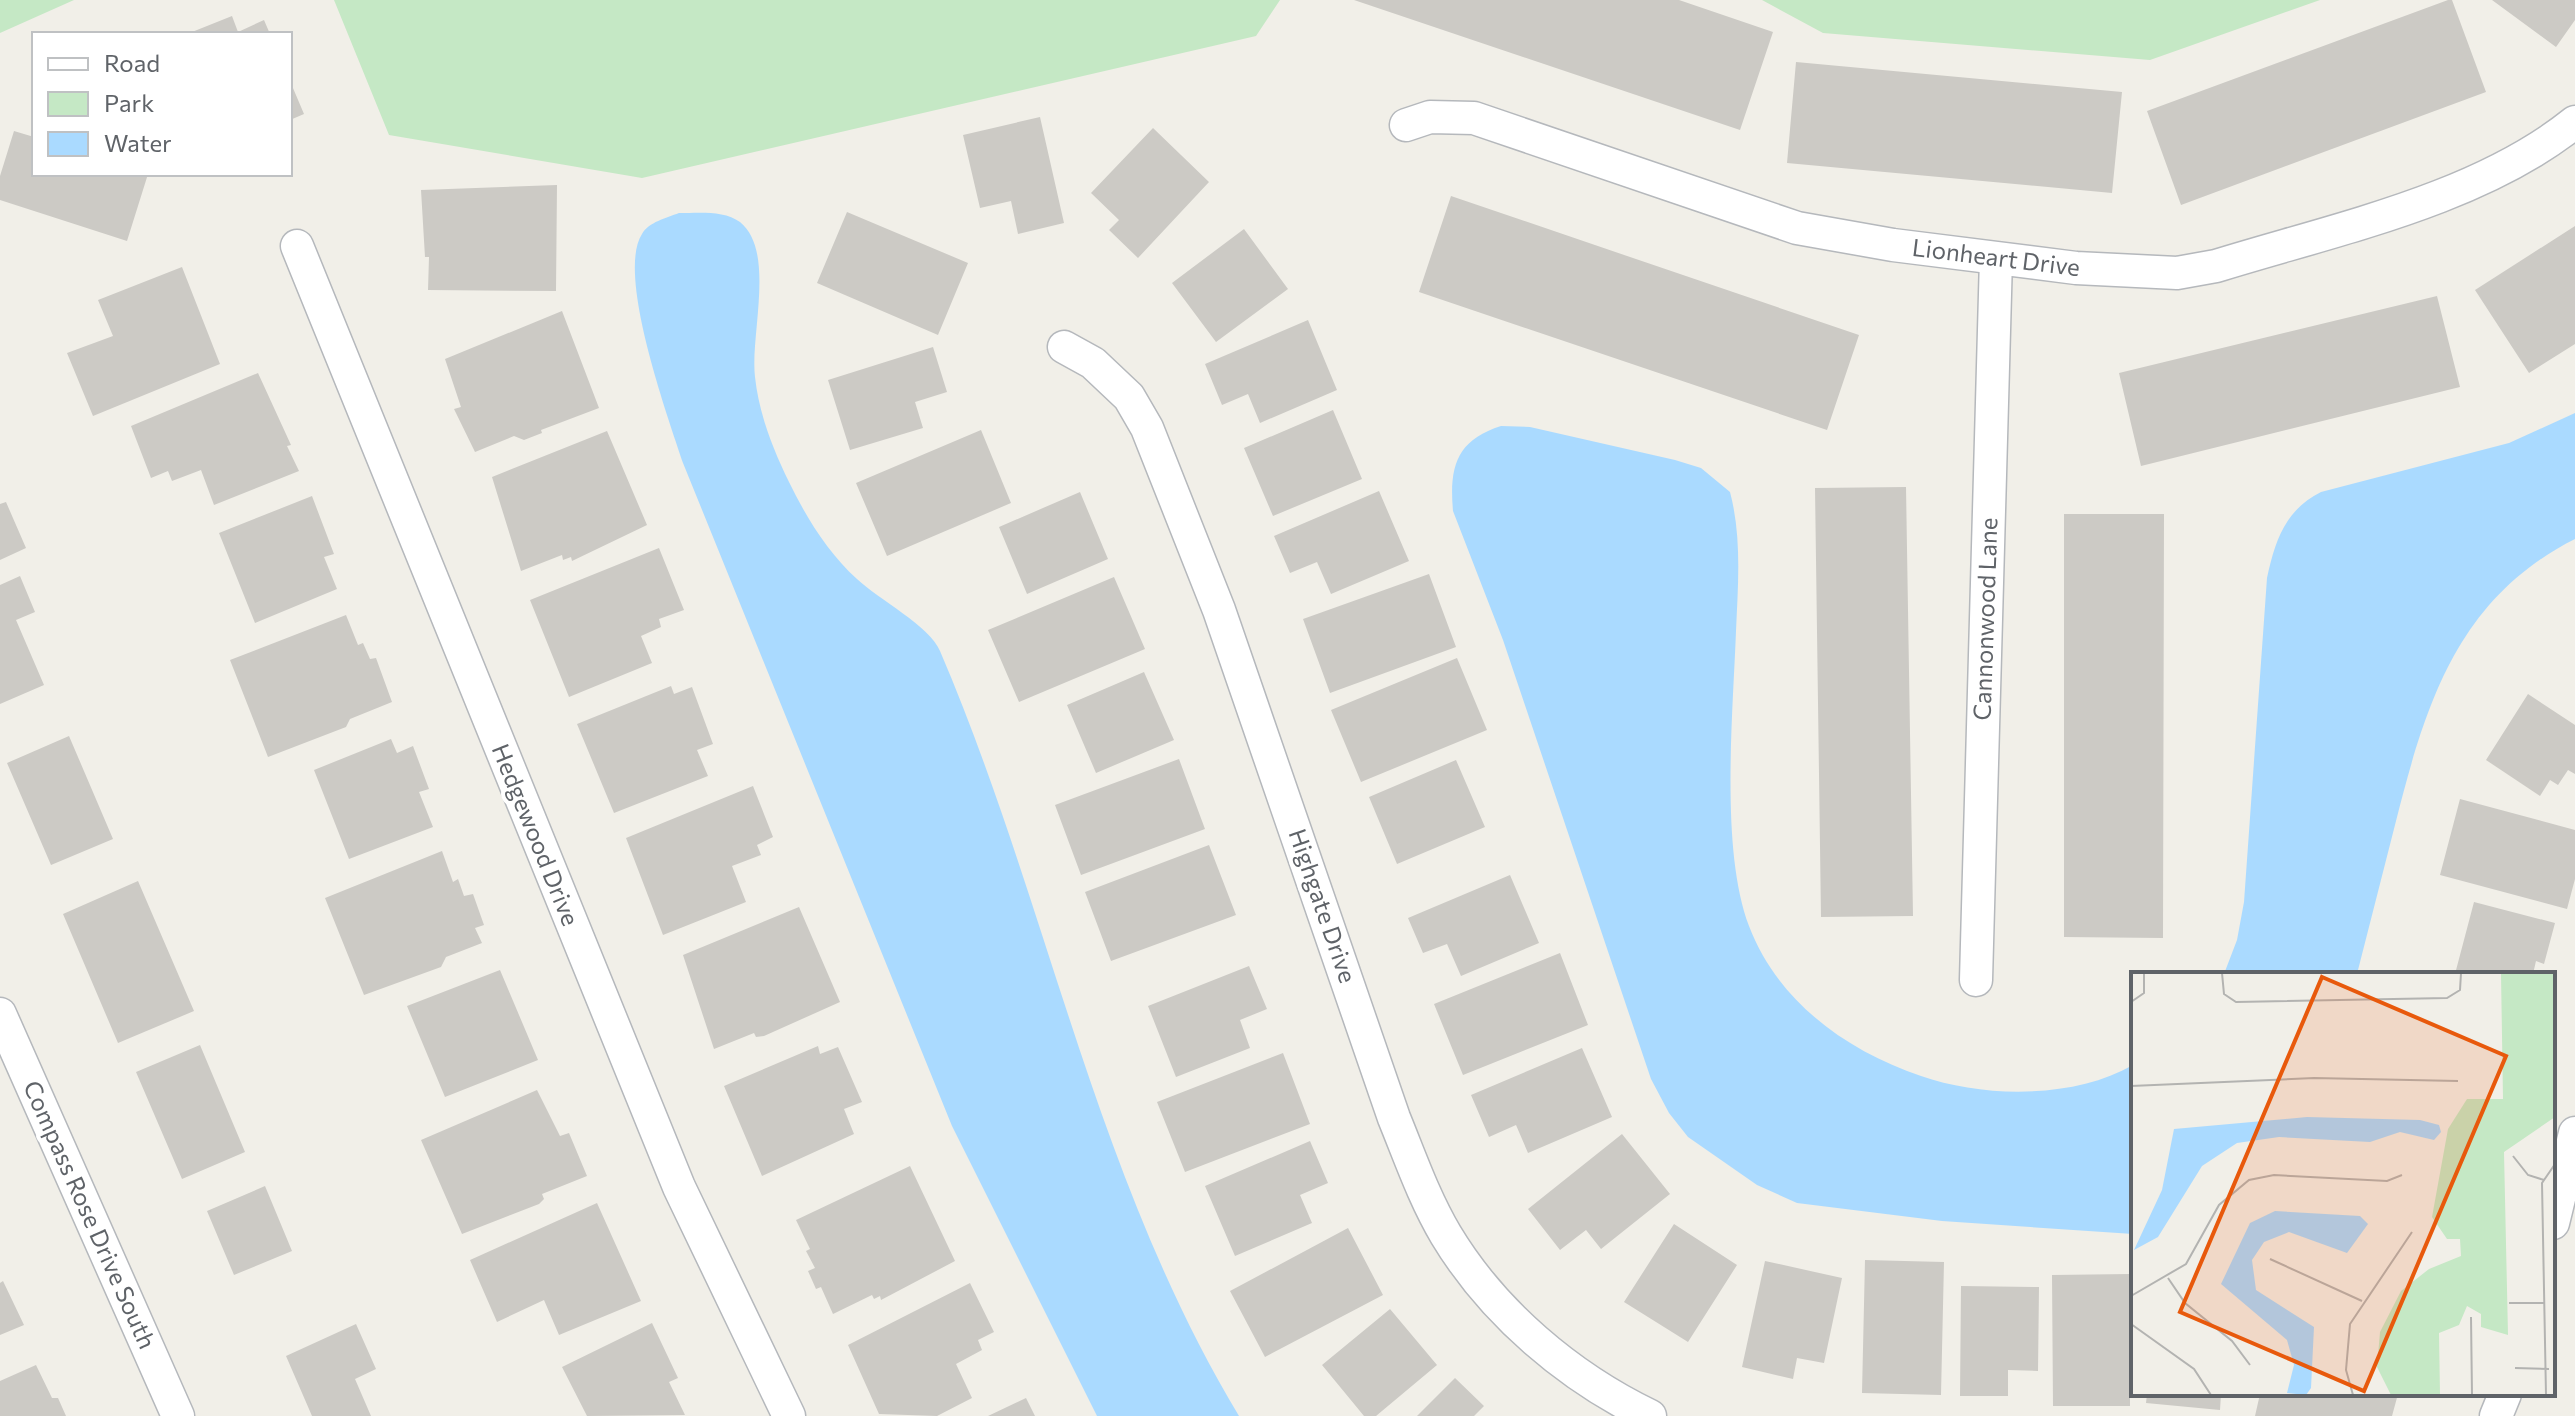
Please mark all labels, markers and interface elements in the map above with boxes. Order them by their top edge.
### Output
legend [32,32,292,176]
text: Road [104,48,160,77]
text: Park [104,88,154,117]
text: Water [104,128,172,157]
street label: Lionheart Drive [1911,232,2082,281]
street label: Cannonwood Lane [1966,517,2003,721]
street label: Hedgewood Drive [487,739,586,930]
street label: Highgate Drive [1283,825,1363,986]
inset map [2131,972,2555,1396]
street label: Compass Rose Drive South [18,1076,163,1353]

